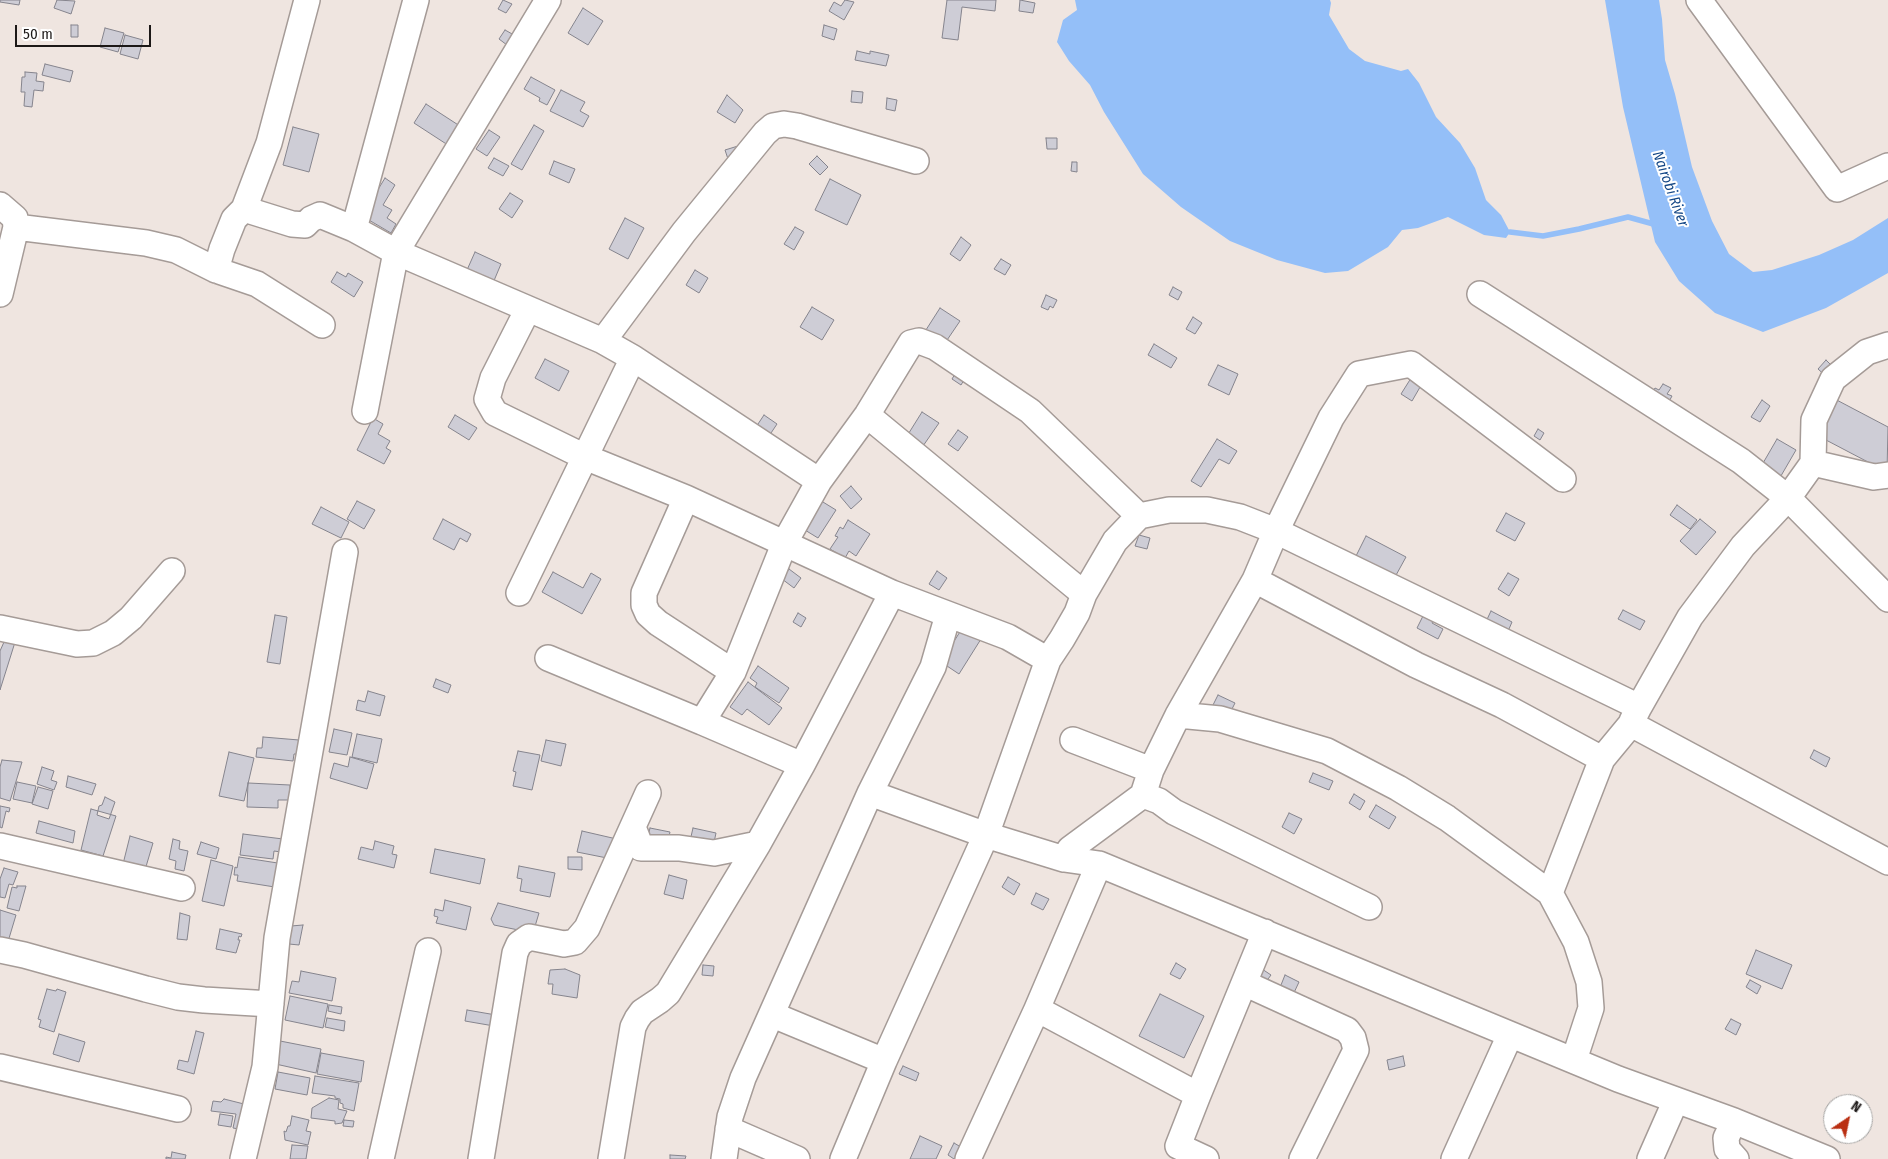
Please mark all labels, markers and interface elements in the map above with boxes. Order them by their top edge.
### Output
scale bar [18,15,154,47]
text: 50 m [23,25,53,43]
water label: Nairobi River [1648,149,1692,229]
north arrow [1823,1094,1873,1144]
text: N [1848,1098,1864,1116]

